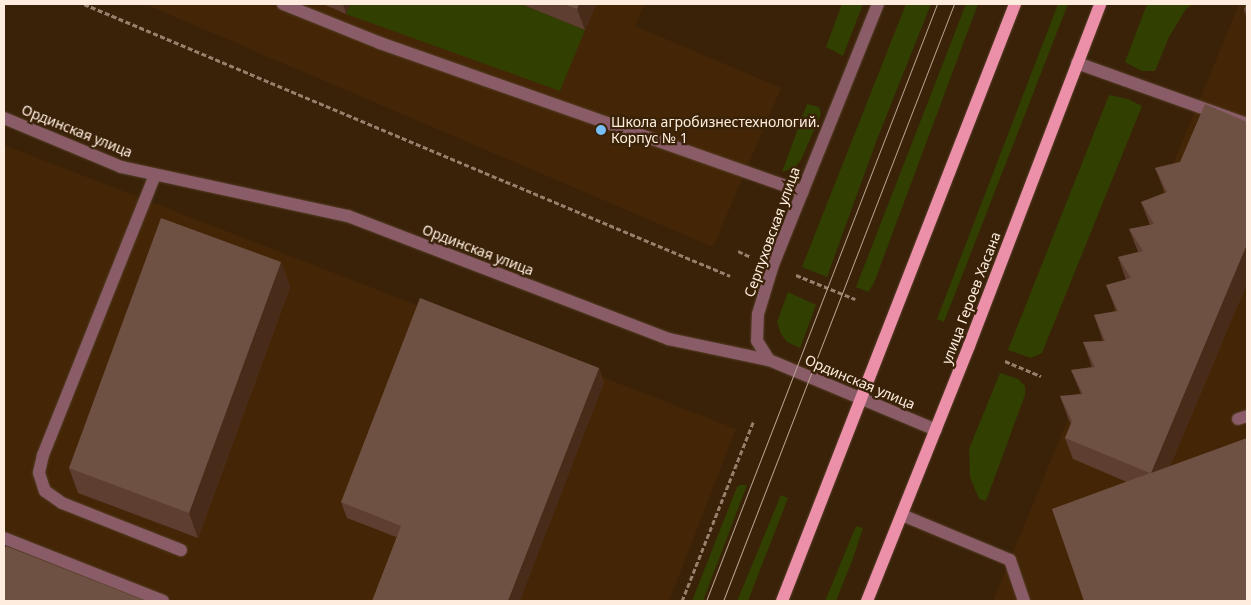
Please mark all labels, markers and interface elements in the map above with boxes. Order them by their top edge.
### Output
street label: Ординская улица [19,101,135,161]
place label: Школа агробизнестехнологий. Корпус № 1 [611,114,820,146]
marker: Школа агробизнестехнологий. Корпус № 1 [595,124,607,136]
street label: Серпуховская улица [741,165,803,299]
street label: Ординская улица [420,221,536,279]
street label: улица Героев Хасана [938,229,1004,367]
street label: Ординская улица [802,351,918,413]

